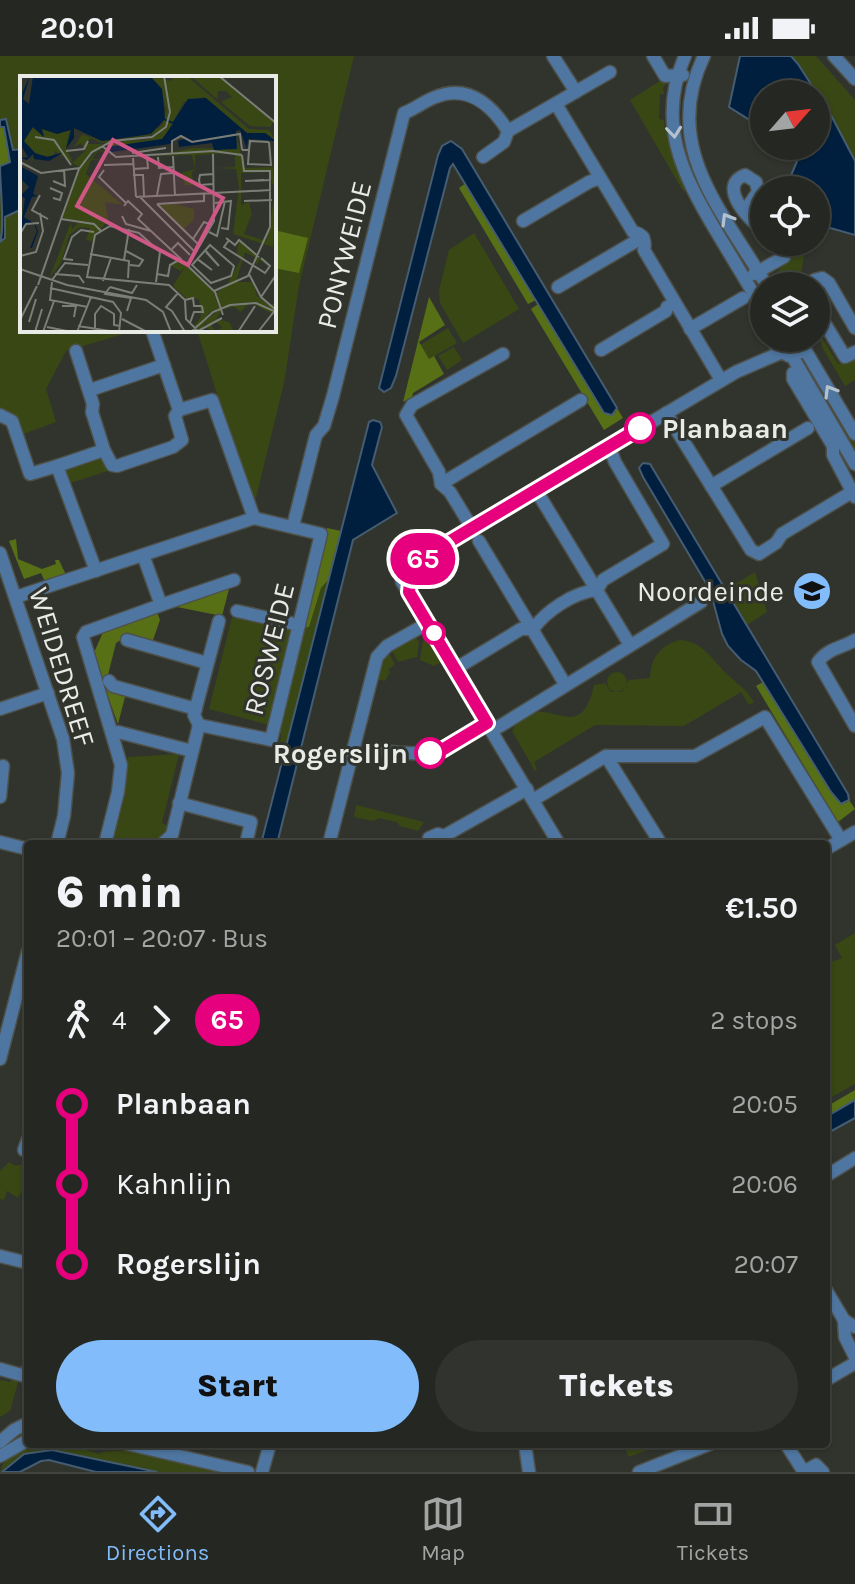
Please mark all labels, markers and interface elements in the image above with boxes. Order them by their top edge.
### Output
text: 20:01 [40,10,115,46]
inset map [20,76,276,332]
north arrow [750,80,830,160]
map controls [750,80,830,352]
one-way arrow [666,126,683,139]
button: locate [750,176,830,256]
street label: PONYWEIDE [310,178,378,332]
one-way arrow [722,213,737,228]
button: layers [750,272,830,352]
one-way arrow [824,385,840,400]
place label: Planbaan [662,412,788,445]
marker: Planbaan [625,413,655,443]
line badge: 65 [387,533,459,585]
text: 65 [406,542,440,575]
school or university icon: Noordeinde [791,570,833,612]
place label: Noordeinde [637,575,784,608]
street label: ROSWEIDE [237,580,301,718]
street label: WEIDEDREEF [22,583,102,751]
unlabelled marker [423,622,445,644]
place label: Rogerslijn [273,737,408,770]
marker: Rogerslijn [415,738,445,768]
text: 6 min [56,867,183,918]
text: €1.50 [725,890,798,926]
text: 20:01 – 20:07 · Bus [56,923,268,954]
icon: walk [56,998,100,1042]
icon: forward [139,998,183,1042]
text: 65 [211,1003,244,1036]
text: 4 [112,1005,127,1036]
text: 2 stops [710,1005,798,1036]
text: Planbaan [116,1086,251,1122]
text: 20:05 [731,1089,798,1120]
text: Kahnlijn [116,1166,232,1202]
text: 20:06 [731,1169,798,1200]
text: Rogerslijn [116,1246,261,1282]
text: 20:07 [734,1249,798,1280]
button: Start [56,1340,419,1432]
button: Tickets [435,1340,798,1432]
tab: Directions [106,1492,209,1566]
tab: Map [421,1492,465,1566]
tab: Tickets [677,1492,749,1566]

